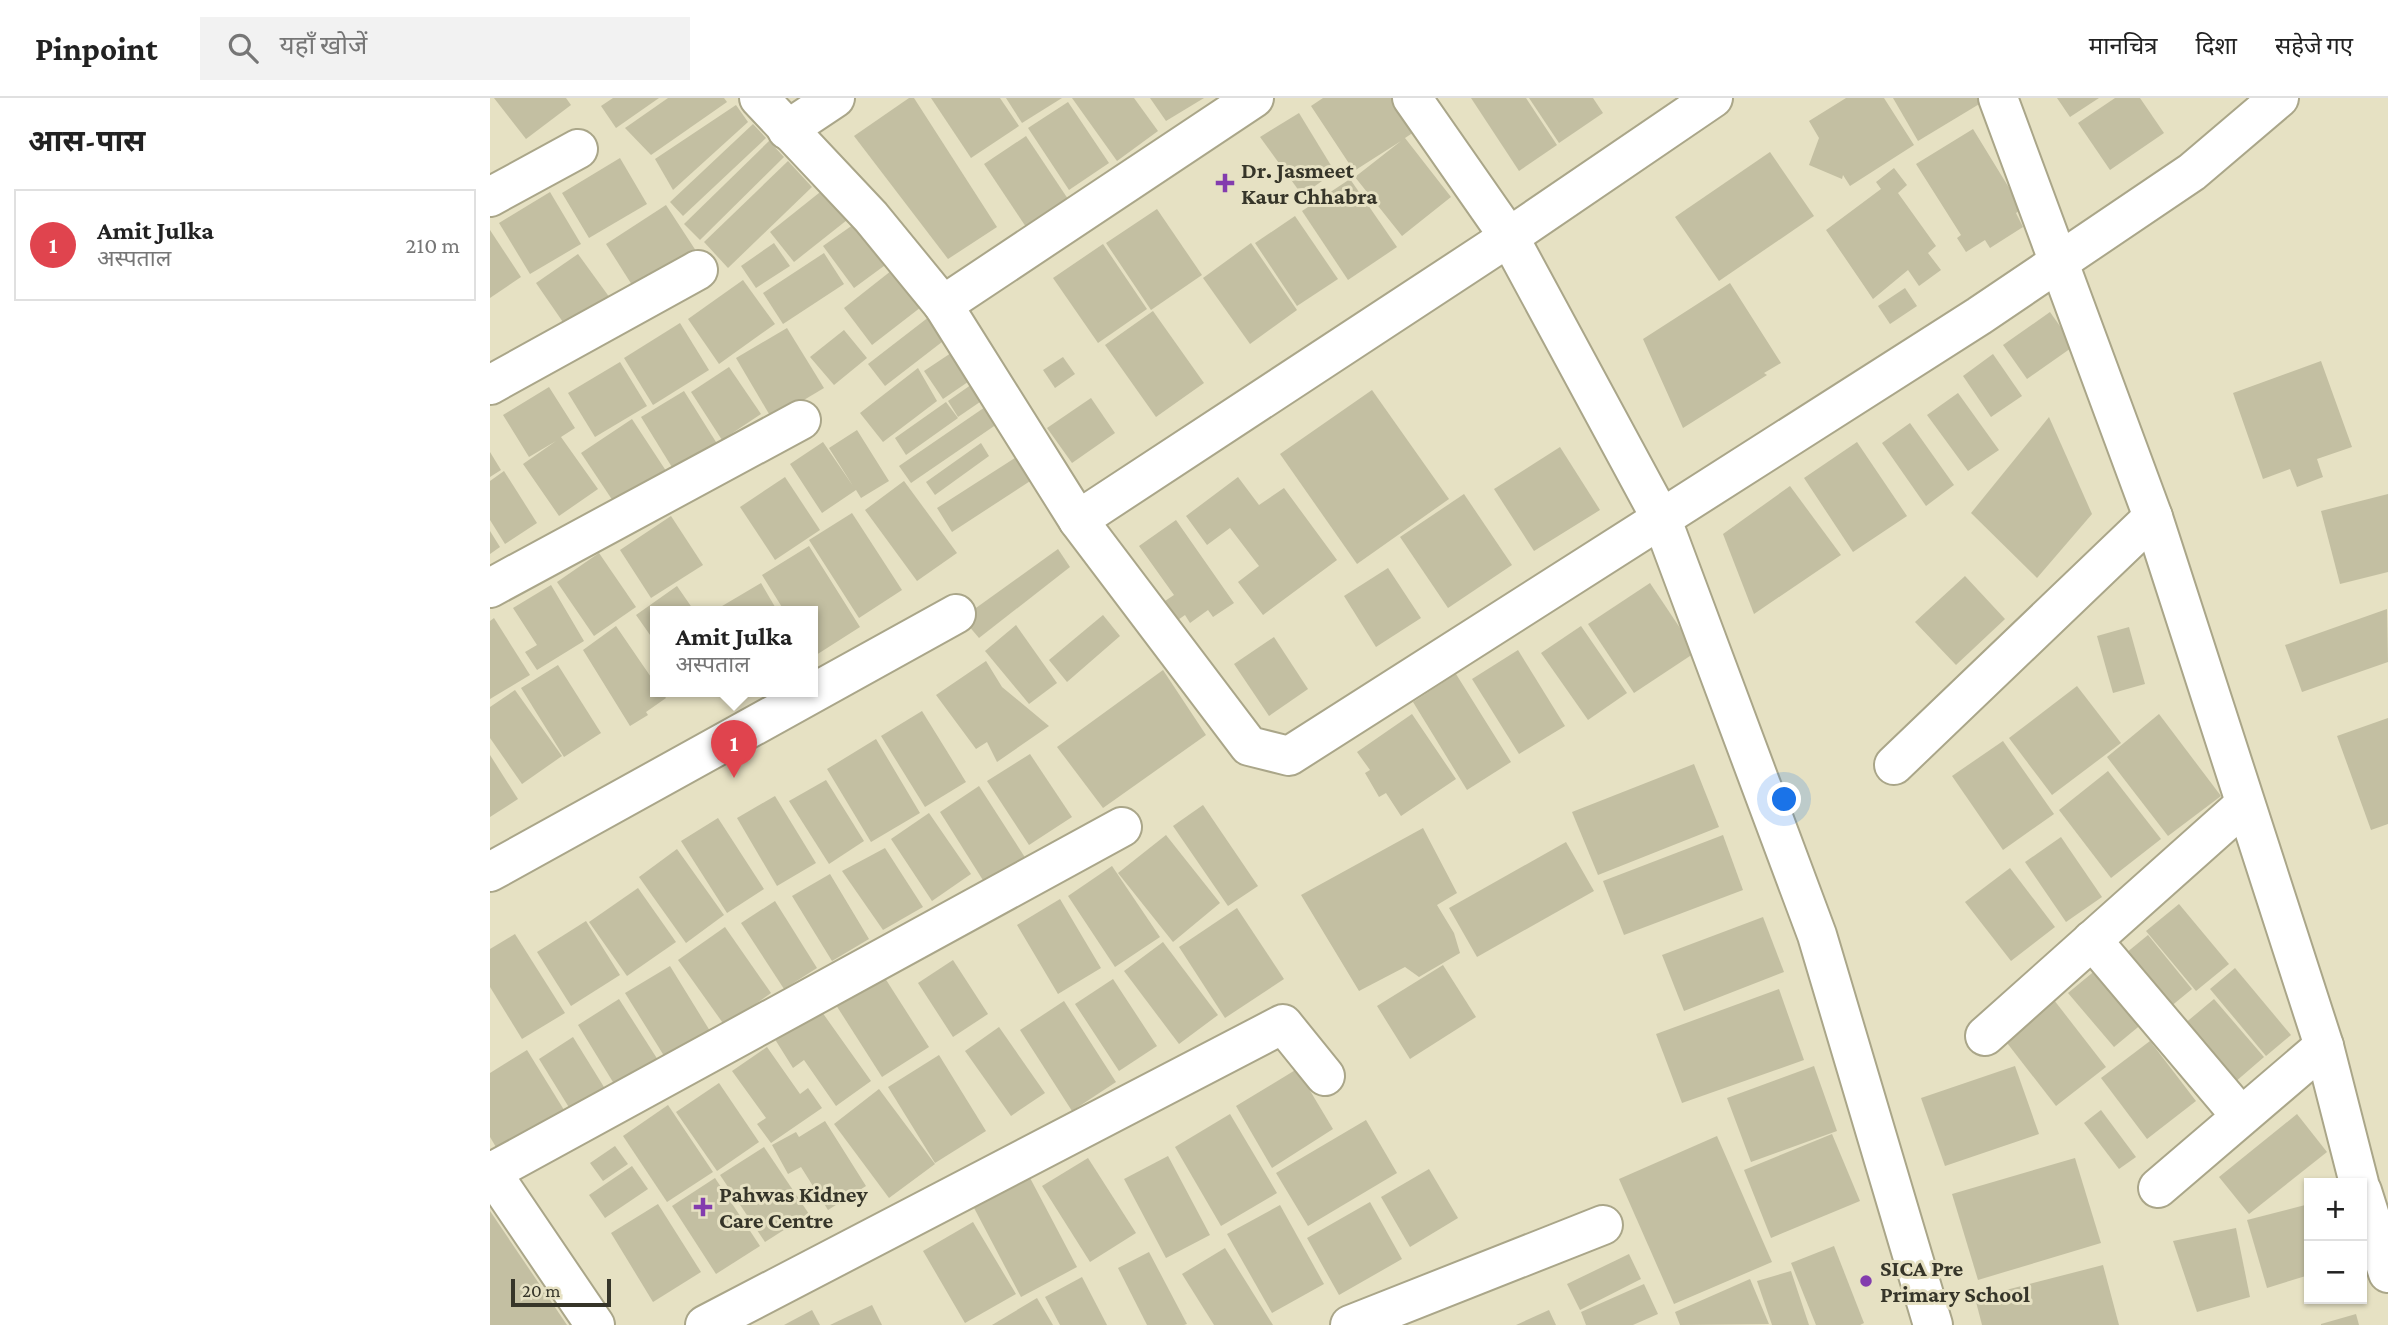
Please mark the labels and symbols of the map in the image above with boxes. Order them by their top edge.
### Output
place label: Dr. Jasmeet Kaur Chhabra [1241,157,1378,209]
marker: Dr. Jasmeet Kaur Chhabra [1215,173,1235,193]
pin: 1 [711,720,757,778]
your location [1767,782,1801,816]
place label: Pahwas Kidney Care Centre [719,1181,868,1233]
marker: Pahwas Kidney Care Centre [693,1197,713,1217]
place label: SICA Pre Primary School [1880,1255,2030,1307]
marker: SICA Pre Primary School [1858,1273,1874,1289]
scale bar [511,1276,611,1308]

